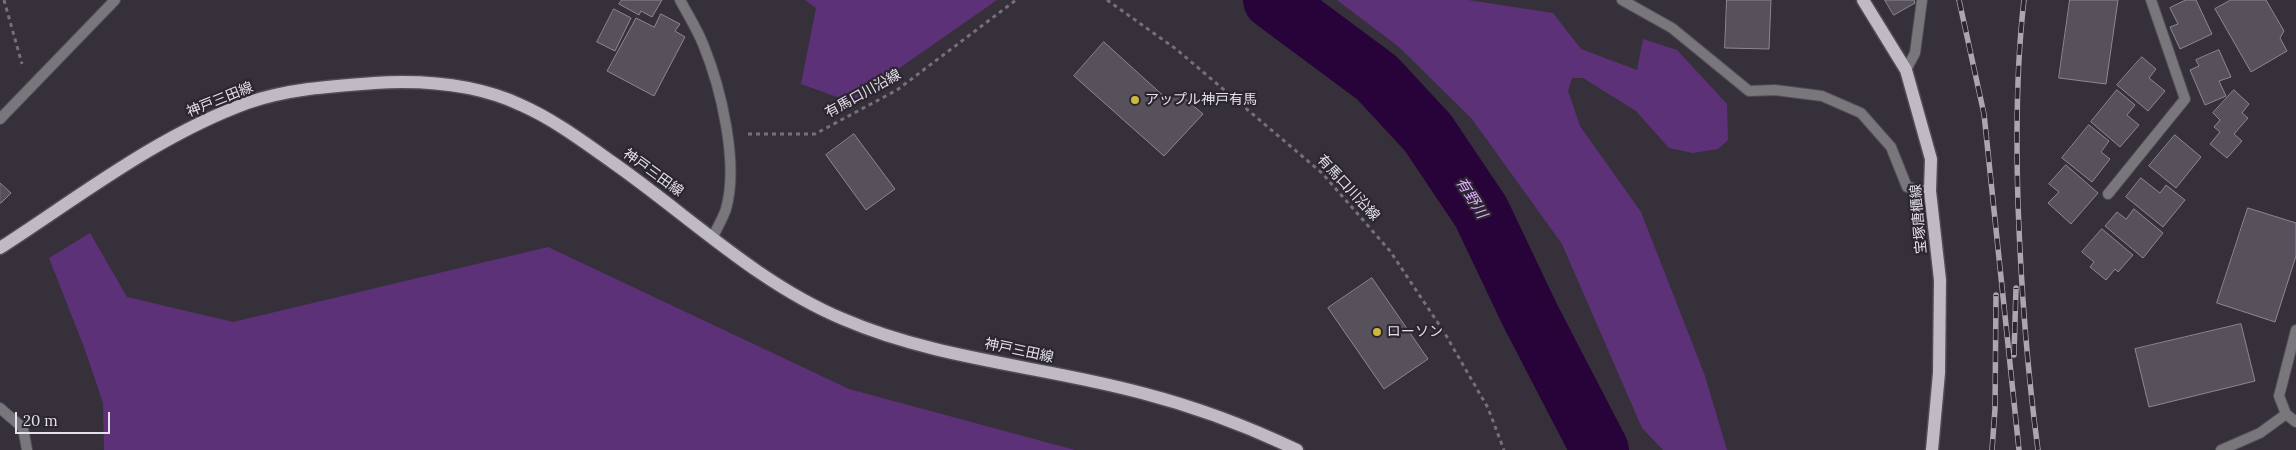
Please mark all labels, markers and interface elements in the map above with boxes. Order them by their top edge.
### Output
street label: 有馬口川沿線 [822,66,904,122]
street label: 神戸三田線 [184,79,256,121]
place label: アップル神戸有馬 [1145,92,1257,108]
marker: アップル神戸有馬 [1129,94,1141,106]
street label: 神戸三田線 [620,146,686,200]
street label: 有馬口川沿線 [1313,152,1383,224]
water label: 有野川 [1451,174,1491,222]
street label: 宝塚唐櫃線 [1908,183,1930,255]
place label: ローソン [1387,324,1443,340]
marker: ローソン [1371,326,1383,338]
street label: 神戸三田線 [983,336,1055,366]
scale bar [18,402,112,434]
text: 20 m [23,411,58,430]

